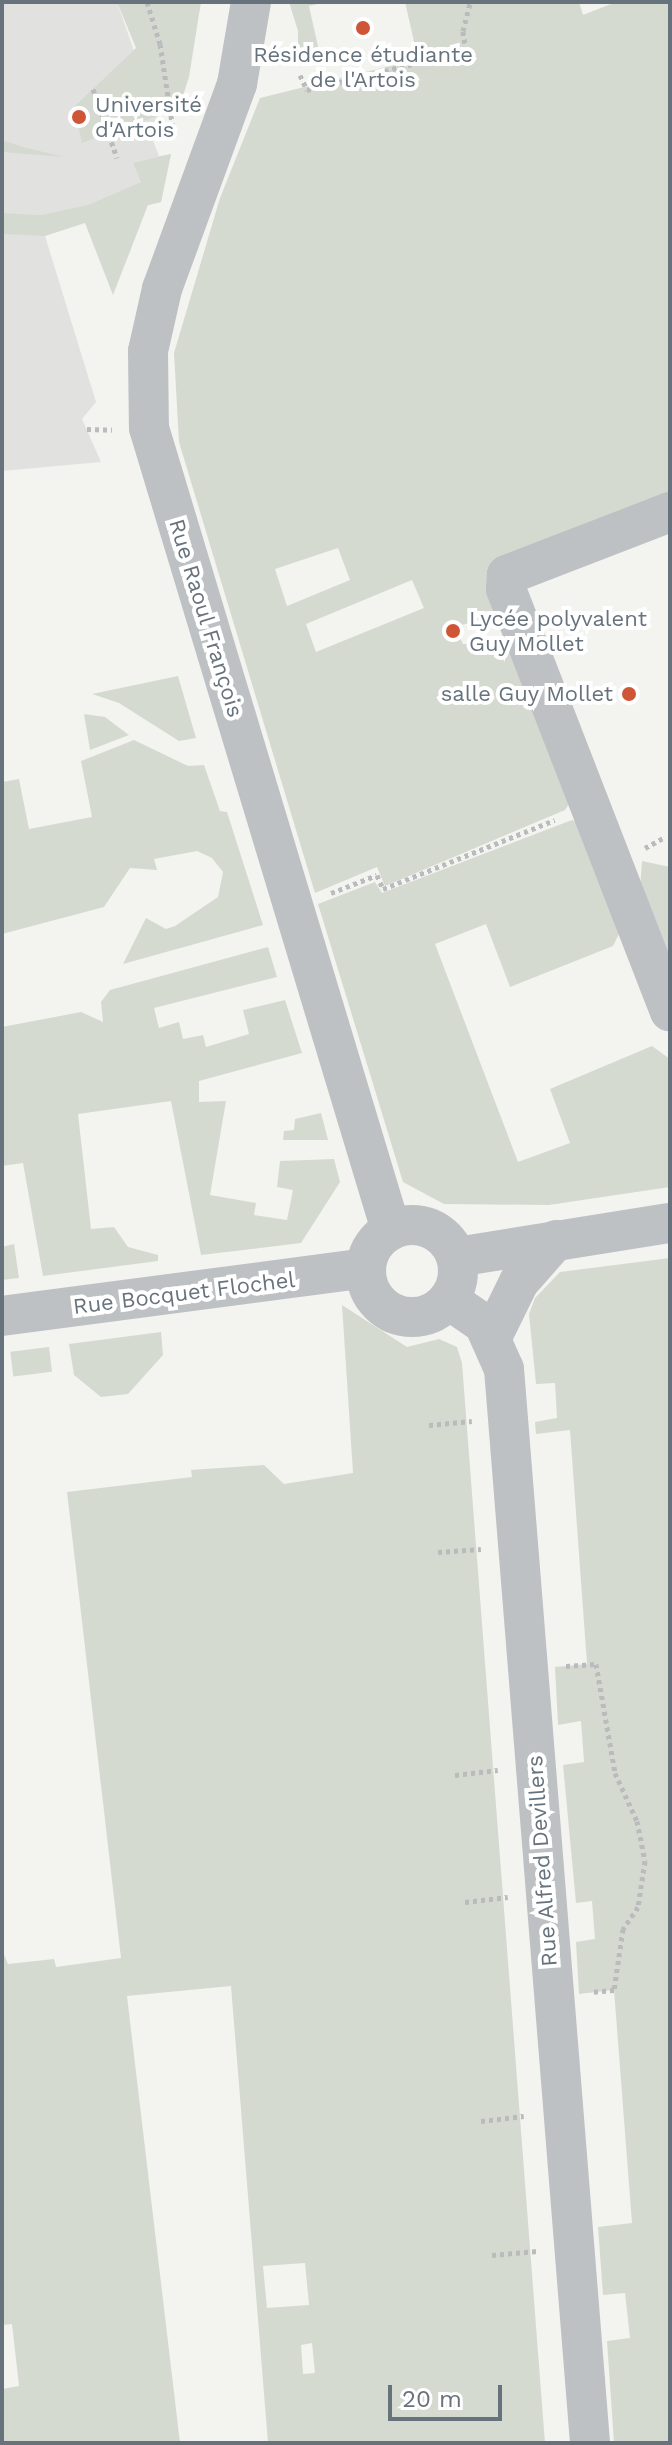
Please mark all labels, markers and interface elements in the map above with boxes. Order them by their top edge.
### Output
marker: Résidence étudiante de l'Artois [354,19,372,37]
place label: Résidence étudiante de l'Artois [253,41,473,92]
place label: Université d'Artois [95,91,202,142]
marker: Université d'Artois [70,108,88,126]
street label: Rue Raoul François [163,515,249,721]
place label: Lycée polyvalent Guy Mollet [469,605,647,656]
marker: Lycée polyvalent Guy Mollet [444,622,462,640]
place label: salle Guy Mollet [440,681,613,707]
marker: salle Guy Mollet [620,685,638,703]
street label: Rue Bocquet Flochel [72,1266,296,1320]
street label: Rue Alfred Devillers [521,1754,563,1968]
scale bar [392,2369,506,2419]
text: 20 m [402,2385,462,2413]

